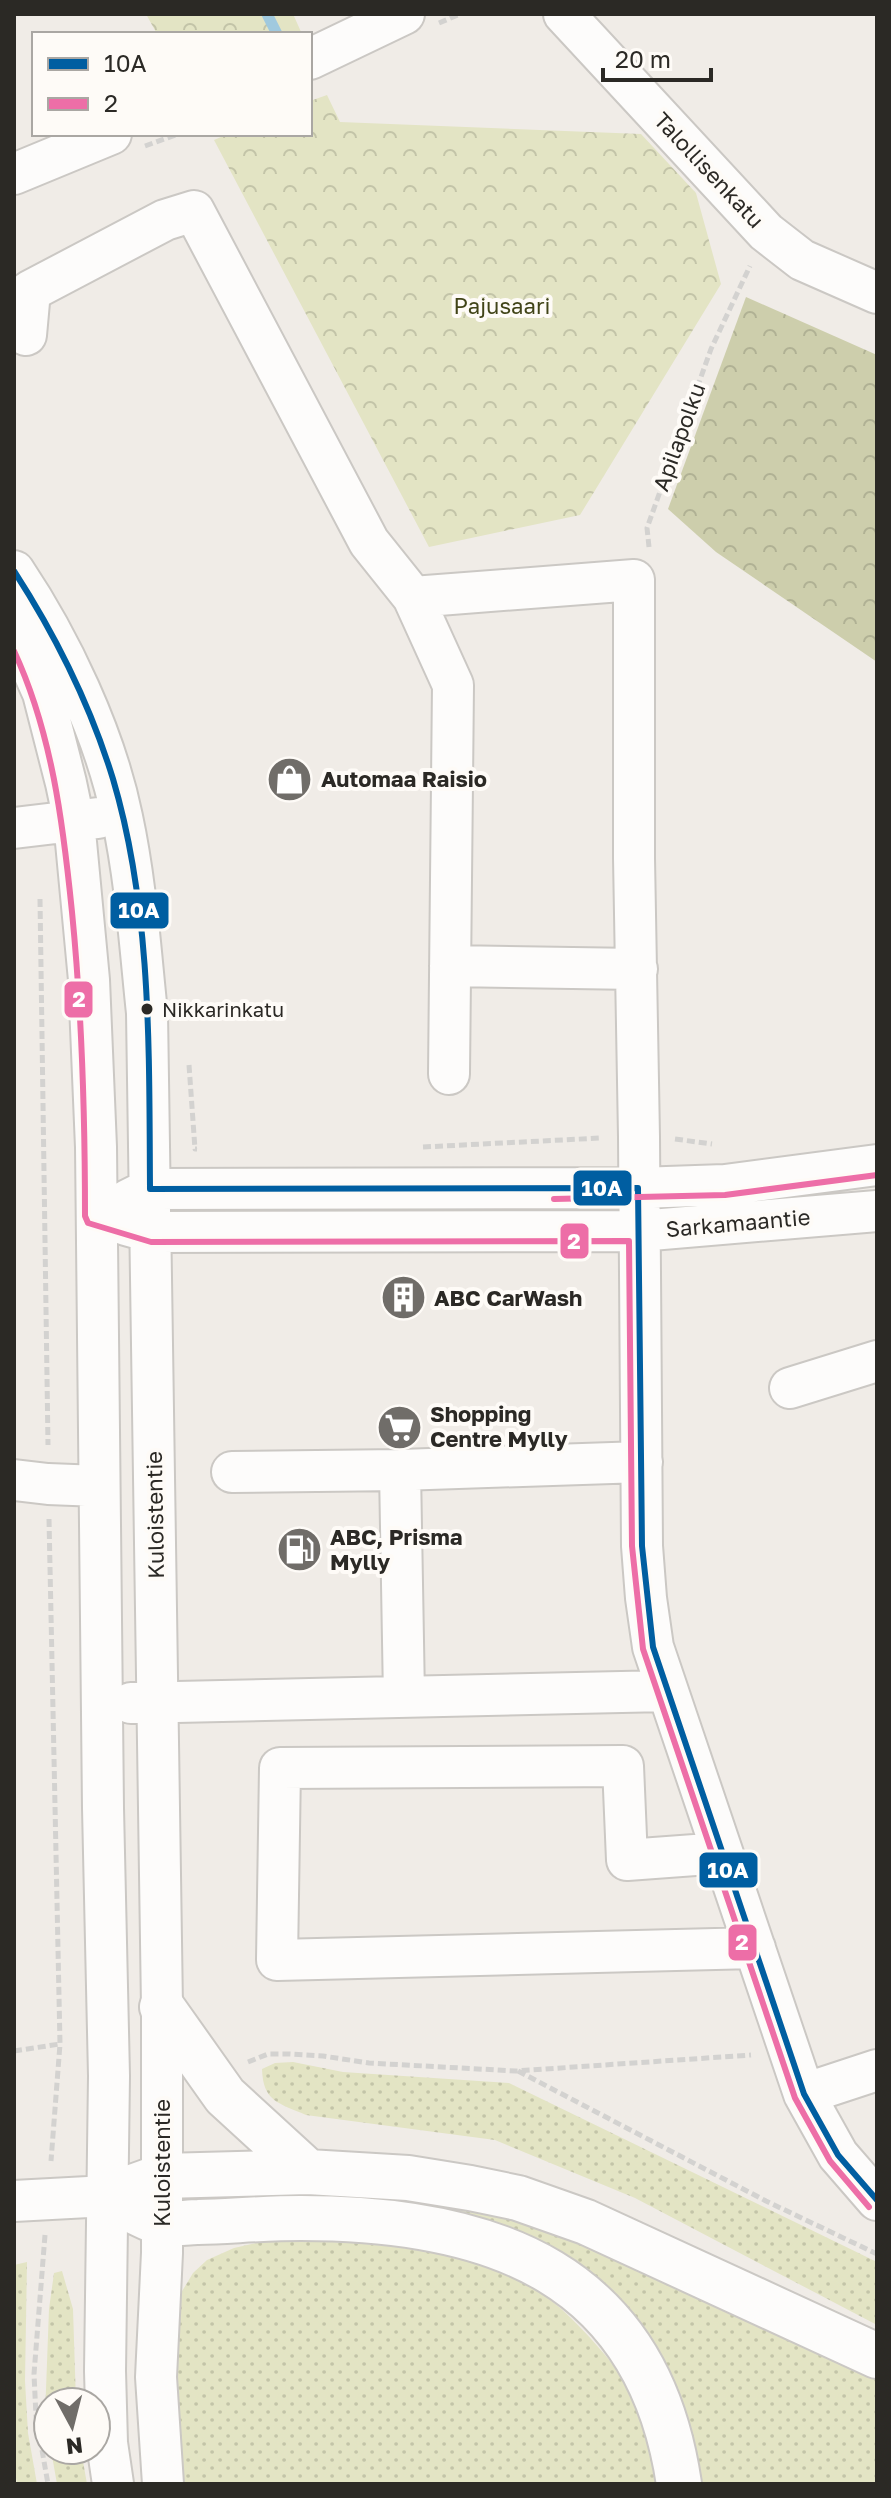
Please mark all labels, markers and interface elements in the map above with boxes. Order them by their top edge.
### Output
legend [32,32,312,136]
scale bar [603,32,711,82]
text: 20 m [615,44,671,73]
text: 10A [104,48,147,77]
text: 2 [104,88,118,117]
street label: Talollisenkatu [649,106,770,233]
park label: Pajusaari [454,292,550,319]
street label: Apilapolku [646,379,711,495]
shop icon: Automaa Raisio [266,755,314,803]
place label: Automaa Raisio [321,765,487,792]
line badge: 10A [109,891,170,930]
text: 10A [118,896,160,923]
line badge: 2 [63,980,94,1019]
text: 2 [72,985,86,1012]
place label: Nikkarinkatu [162,997,284,1021]
marker: Nikkarinkatu [139,1001,155,1017]
line badge: 10A [572,1169,633,1207]
text: 10A [581,1174,623,1201]
street label: Sarkamaantie [665,1203,811,1242]
line badge: 2 [559,1222,590,1260]
text: 2 [567,1227,581,1254]
building icon: ABC CarWash [379,1274,427,1322]
place label: ABC CarWash [434,1284,582,1311]
place label: Shopping Centre Mylly [430,1400,568,1452]
supermarket icon: Shopping Centre Mylly [375,1403,423,1451]
street label: Kuloistentie [140,1451,169,1579]
place label: ABC, Prisma Mylly [330,1523,463,1575]
fuel station icon: ABC, Prisma Mylly [275,1526,323,1574]
line badge: 10A [698,1851,759,1889]
text: 10A [707,1856,749,1883]
line badge: 2 [727,1923,758,1962]
text: 2 [735,1928,749,1955]
street label: Kuloistentie [148,2099,175,2227]
north arrow [32,2386,112,2466]
text: N [65,2432,84,2461]

